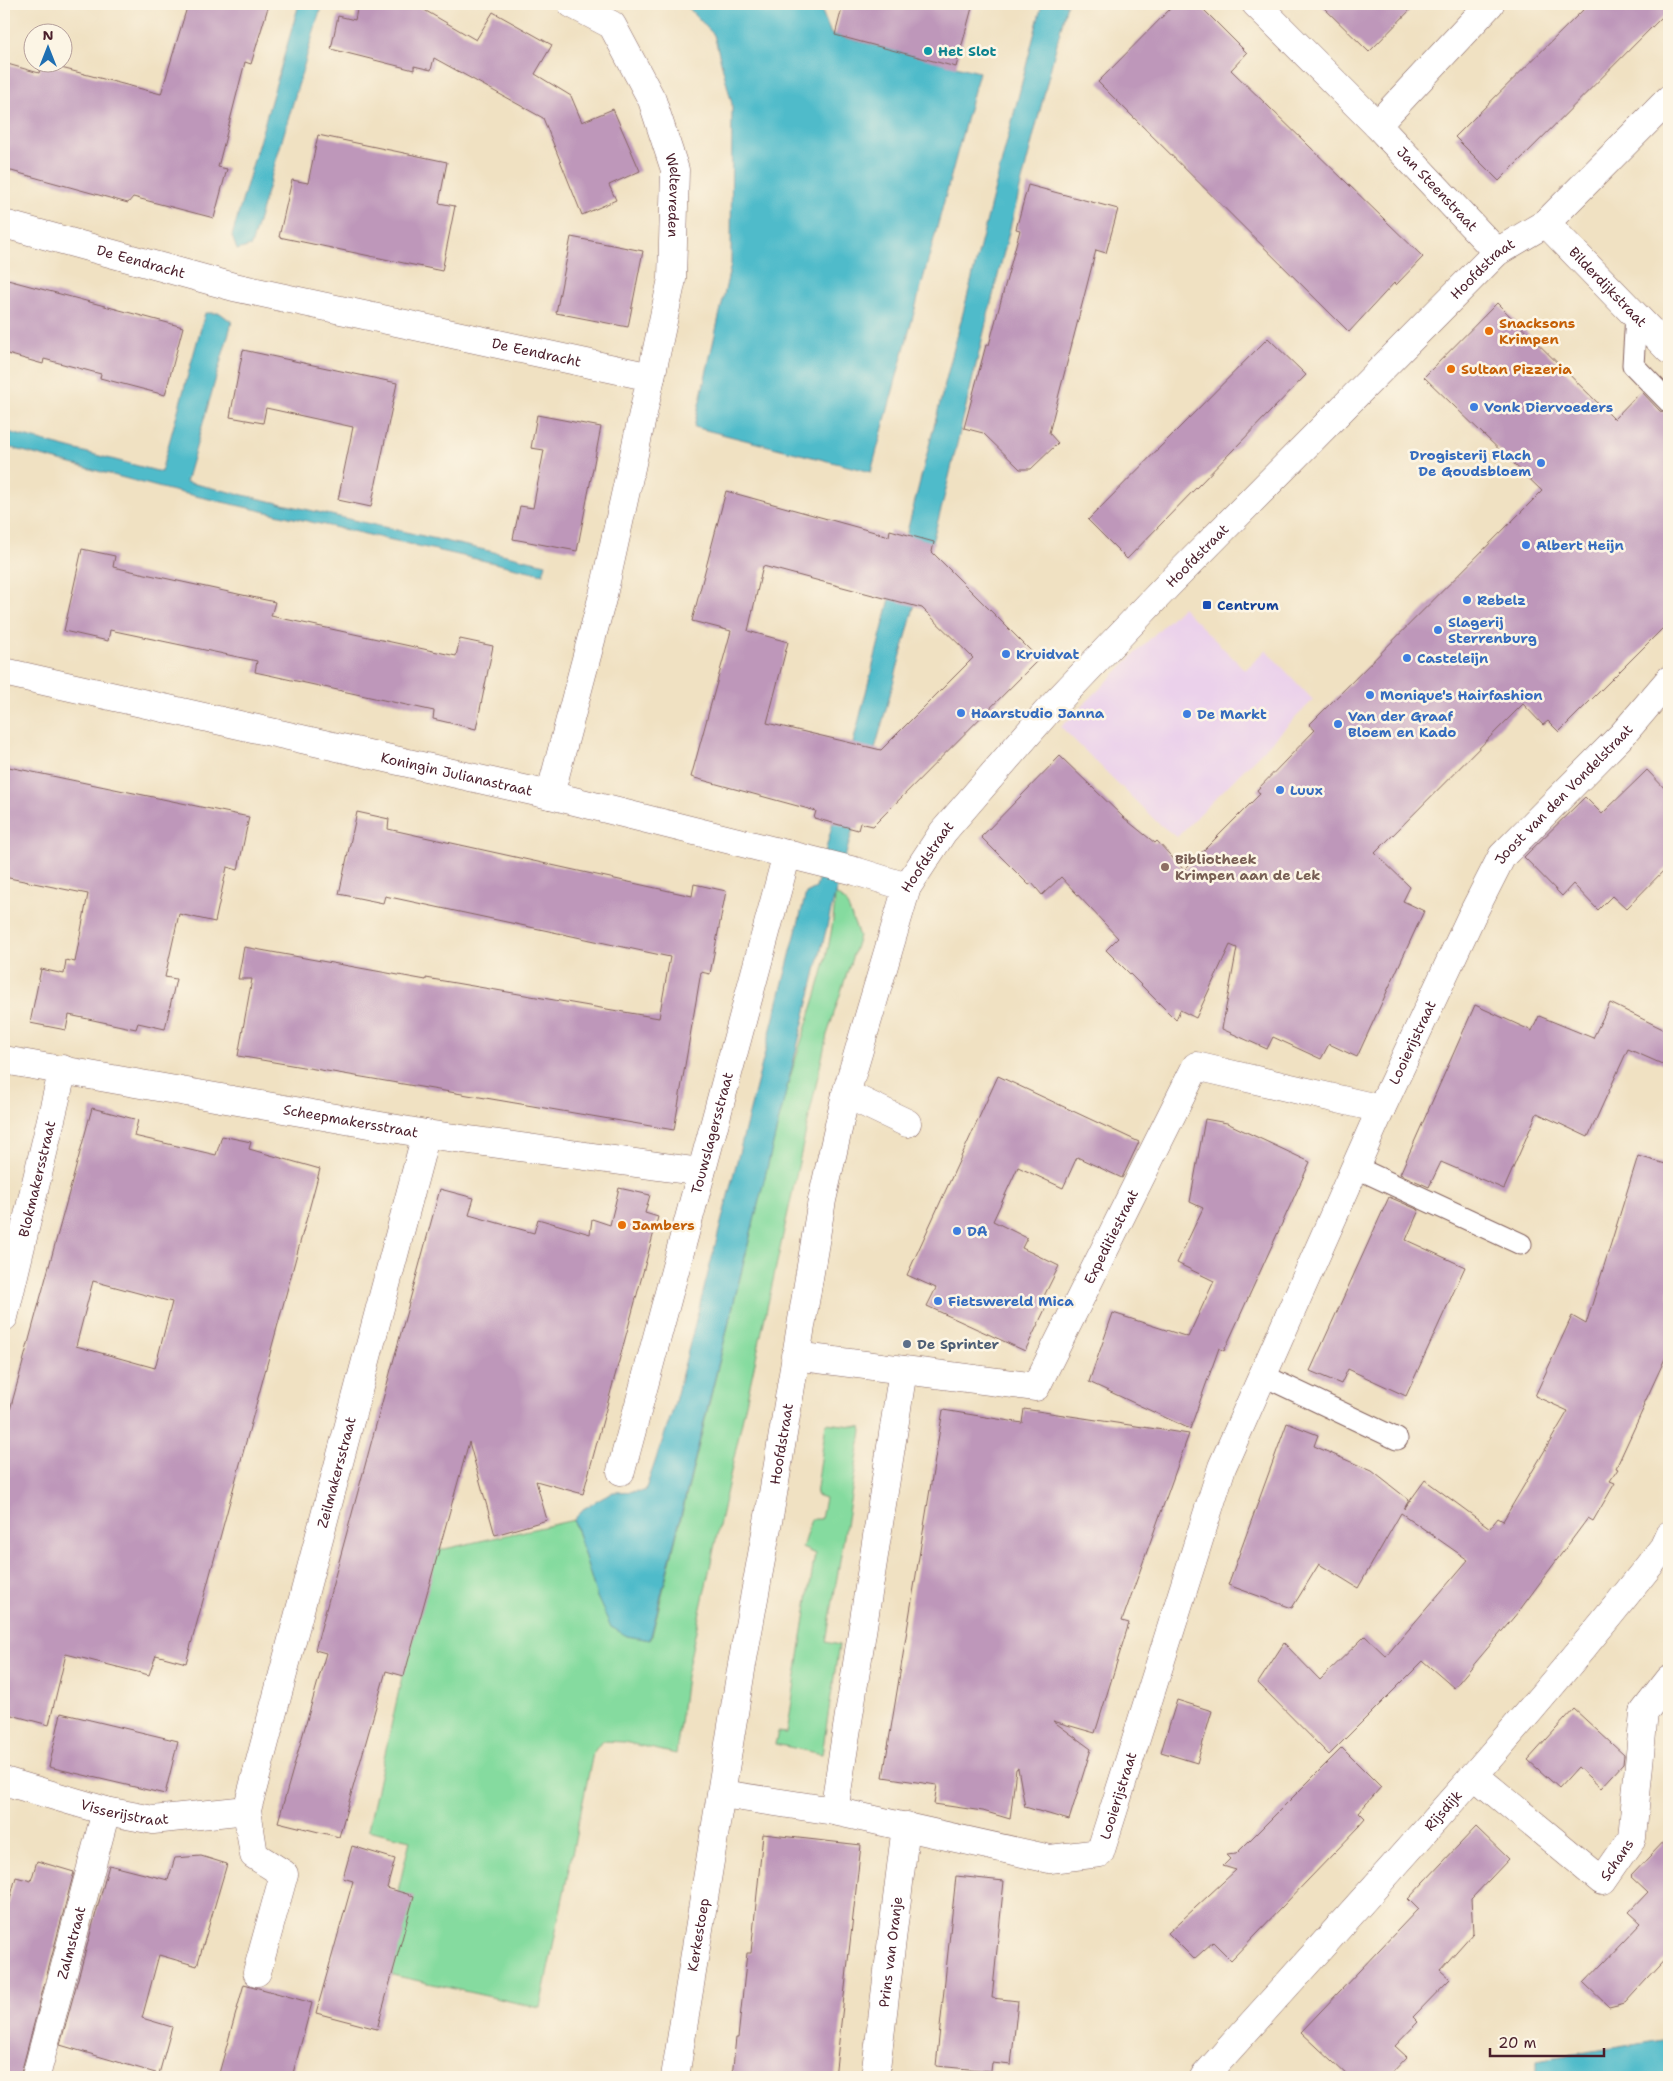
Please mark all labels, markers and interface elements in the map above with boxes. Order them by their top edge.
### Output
north arrow [22,22,72,72]
text: N [42,26,54,44]
place label: Het Slot [938,42,997,60]
marker: Het Slot [922,45,934,57]
street label: Jan Steenstraat [1393,143,1482,235]
street label: Weltevreden [661,151,685,238]
street label: Hoofdstraat [1446,234,1518,303]
street label: De Eendracht [95,241,187,282]
street label: Bilderdijkstraat [1565,243,1651,331]
place label: Snacksons Krimpen [1499,314,1575,348]
marker: Snacksons Krimpen [1483,325,1495,337]
street label: De Eendracht [490,334,583,371]
place label: Sultan Pizzeria [1461,360,1572,378]
marker: Sultan Pizzeria [1445,363,1457,375]
place label: Vonk Diervoeders [1484,398,1613,416]
marker: Vonk Diervoeders [1468,401,1480,413]
place label: Drogisterij Flach De Goudsbloem [1410,446,1531,480]
marker: Drogisterij Flach De Goudsbloem [1535,457,1547,469]
street label: Hoofdstraat [1162,520,1232,591]
place label: Albert Heijn [1536,536,1624,554]
marker: Albert Heijn [1520,539,1532,551]
place label: Rebelz [1477,591,1526,609]
marker: Rebelz [1461,594,1473,606]
place label: Centrum [1217,596,1279,614]
marker: Centrum [1201,599,1213,611]
place label: Slagerij Sterrenburg [1448,613,1537,647]
marker: Slagerij Sterrenburg [1432,624,1444,636]
place label: Kruidvat [1016,645,1080,663]
marker: Kruidvat [1000,648,1012,660]
place label: Casteleijn [1417,649,1488,667]
marker: Casteleijn [1401,652,1413,664]
place label: Monique's Hairfashion [1380,686,1543,704]
marker: Monique's Hairfashion [1364,689,1376,701]
place label: Haarstudio Janna [971,704,1105,722]
place label: De Markt [1197,705,1267,723]
marker: Haarstudio Janna [955,707,967,719]
place label: Van der Graaf Bloem en Kado [1348,707,1456,741]
marker: De Markt [1181,708,1193,720]
marker: Van der Graaf Bloem en Kado [1332,718,1344,730]
street label: Joost van den Vondelstraat [1490,720,1636,867]
street label: Koningin Julianastraat [379,748,534,800]
place label: Luux [1290,781,1323,799]
marker: Luux [1274,784,1286,796]
street label: Hoofdstraat [897,817,957,896]
place label: Bibliotheek Krimpen aan de Lek [1175,850,1320,884]
marker: Bibliotheek Krimpen aan de Lek [1159,861,1171,873]
street label: Looierijstraat [1385,997,1440,1087]
street label: Touwslagersstraat [687,1070,737,1196]
street label: Scheepmakersstraat [282,1100,420,1141]
street label: Blokmakersstraat [14,1119,59,1239]
street label: Expeditiestraat [1080,1186,1142,1287]
place label: Jambers [632,1216,695,1234]
marker: Jambers [616,1219,628,1231]
place label: DA [967,1222,988,1240]
marker: DA [951,1225,963,1237]
place label: Fietswereld Mica [948,1292,1074,1310]
marker: Fietswereld Mica [932,1295,944,1307]
place label: De Sprinter [917,1335,1000,1353]
marker: De Sprinter [901,1338,913,1350]
street label: Hoofdstraat [766,1402,797,1486]
street label: Zeilmakersstraat [313,1415,360,1530]
street label: Looierijstraat [1096,1750,1140,1842]
street label: Rijsdijk [1420,1786,1466,1835]
street label: Visserijstraat [78,1795,169,1829]
street label: Schans [1596,1835,1638,1884]
street label: Prins van Oranje [875,1895,906,2009]
street label: Kerkestoep [683,1897,713,1973]
street label: Zalmstraat [53,1904,89,1981]
scale bar [1490,2026,1604,2058]
text: 20 m [1498,2033,1537,2053]

